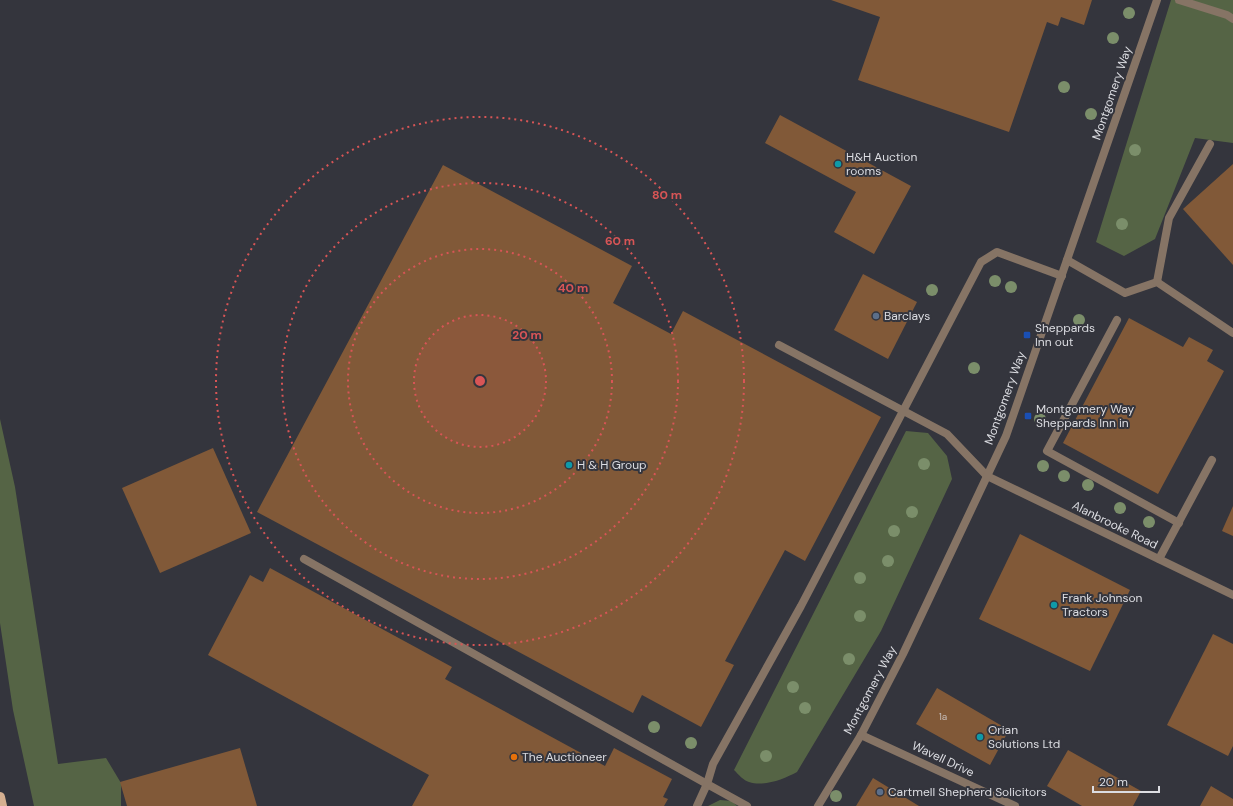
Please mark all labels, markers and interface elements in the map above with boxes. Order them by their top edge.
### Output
street label: Montgomery Way [1088,44,1136,142]
place label: H&H Auction rooms [846,149,917,179]
marker: H&H Auction rooms [833,159,843,169]
text: 80 m [652,187,682,203]
text: 60 m [605,233,635,249]
text: 40 m [558,280,588,296]
place label: Barclays [884,308,930,324]
marker: Barclays [871,311,881,321]
place label: Sheppards Inn out [1035,320,1095,350]
text: 20 m [512,327,542,343]
marker: Sheppards Inn out [1022,330,1032,340]
street label: Montgomery Way [981,349,1029,447]
centre of rings [473,374,487,388]
place label: Montgomery Way Sheppards Inn in [1036,401,1135,431]
marker: Montgomery Way Sheppards Inn in [1023,411,1033,421]
place label: H & H Group [577,457,647,473]
marker: H & H Group [564,460,574,470]
street label: Alanbrooke Road [1069,497,1161,553]
place label: Frank Johnson Tractors [1062,590,1143,620]
marker: Frank Johnson Tractors [1049,600,1059,610]
street label: Montgomery Way [840,643,900,737]
house number: 1a [939,710,947,723]
place label: Orian Solutions Ltd [988,722,1060,752]
marker: Orian Solutions Ltd [975,732,985,742]
street label: Wavell Drive [909,738,977,781]
place label: The Auctioneer [522,749,607,765]
marker: The Auctioneer [509,752,519,762]
scale bar [1093,768,1159,794]
text: 20 m [1099,774,1128,790]
place label: Cartmell Shepherd Solicitors [888,784,1047,800]
marker: Cartmell Shepherd Solicitors [875,787,885,797]

